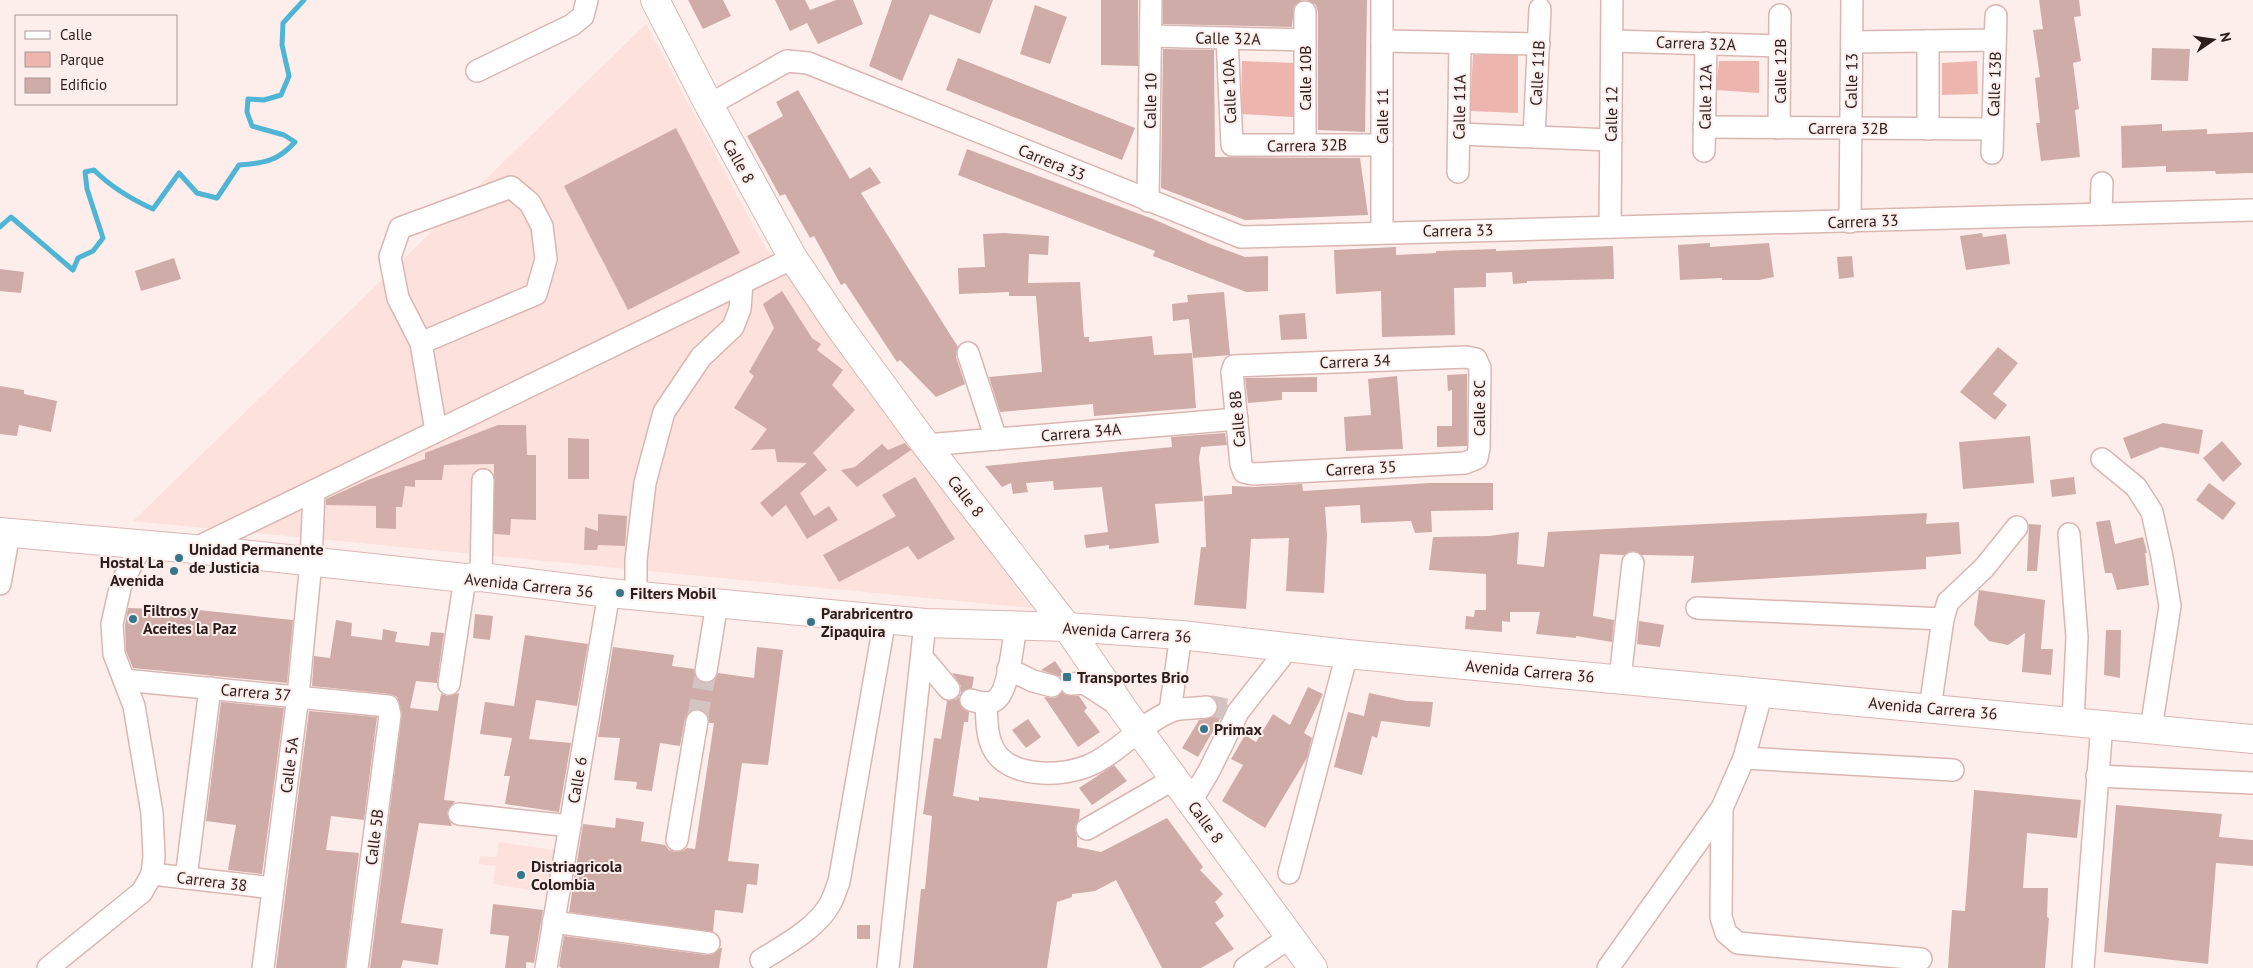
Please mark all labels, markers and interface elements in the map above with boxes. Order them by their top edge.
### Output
legend [15,15,178,105]
north arrow [2188,15,2238,65]
text: Calle [60,25,92,44]
street label: Calle 32A [1195,27,1261,49]
text: N [2216,31,2235,44]
street label: Carrera 32A [1656,32,1737,54]
street label: Calle 12B [1770,38,1790,104]
street label: Calle 11B [1525,40,1549,106]
street label: Calle 10B [1295,45,1315,111]
text: Parque [60,50,104,69]
street label: Calle 13B [1983,51,2005,117]
street label: Calle 13 [1841,53,1861,109]
street label: Calle 10A [1218,57,1240,124]
street label: Calle 12A [1694,64,1716,130]
street label: Calle 10 [1140,73,1160,129]
street label: Calle 11A [1448,74,1470,140]
text: Edificio [60,75,107,94]
street label: Calle 12 [1601,86,1621,142]
street label: Calle 11 [1372,88,1392,144]
street label: Carrera 32B [1808,118,1888,138]
street label: Carrera 32B [1267,134,1347,156]
street label: Calle 8 [719,135,759,187]
street label: Carrera 33 [1015,139,1089,185]
street label: Carrera 33 [1827,210,1899,232]
street label: Carrera 33 [1422,219,1494,241]
street label: Carrera 34 [1319,350,1391,372]
street label: Calle 8C [1469,380,1489,436]
street label: Calle 8B [1225,390,1249,448]
street label: Carrera 34A [1040,418,1122,445]
street label: Carrera 35 [1325,456,1397,480]
street label: Calle 8 [944,471,988,521]
place label: Unidad Permanente de Justicia [189,539,324,577]
place label: Hostal La Avenida [100,552,164,590]
marker: Unidad Permanente de Justicia [173,552,185,564]
marker: Hostal La Avenida [168,565,180,577]
street label: Avenida Carrera 36 [464,568,594,602]
place label: Filters Mobil [630,583,716,603]
marker: Filters Mobil [614,587,626,599]
place label: Filtros y Aceites la Paz [143,600,237,638]
place label: Parabricentro Zipaquira [821,603,913,641]
marker: Filtros y Aceites la Paz [127,613,139,625]
marker: Parabricentro Zipaquira [805,616,817,628]
street label: Avenida Carrera 36 [1062,618,1192,646]
street label: Avenida Carrera 36 [1465,655,1595,687]
place label: Transportes Brio [1077,667,1190,687]
marker: Transportes Brio [1061,671,1073,683]
street label: Carrera 37 [220,679,292,705]
street label: Avenida Carrera 36 [1868,692,1998,724]
place label: Primax [1214,719,1262,739]
marker: Primax [1198,723,1210,735]
street label: Calle 5A [276,735,302,794]
street label: Calle 6 [563,755,591,805]
street label: Calle 8 [1184,797,1228,847]
street label: Calle 5B [361,808,387,866]
place label: Distriagricola Colombia [531,856,622,894]
street label: Carrera 38 [176,867,248,895]
marker: Distriagricola Colombia [515,869,527,881]

